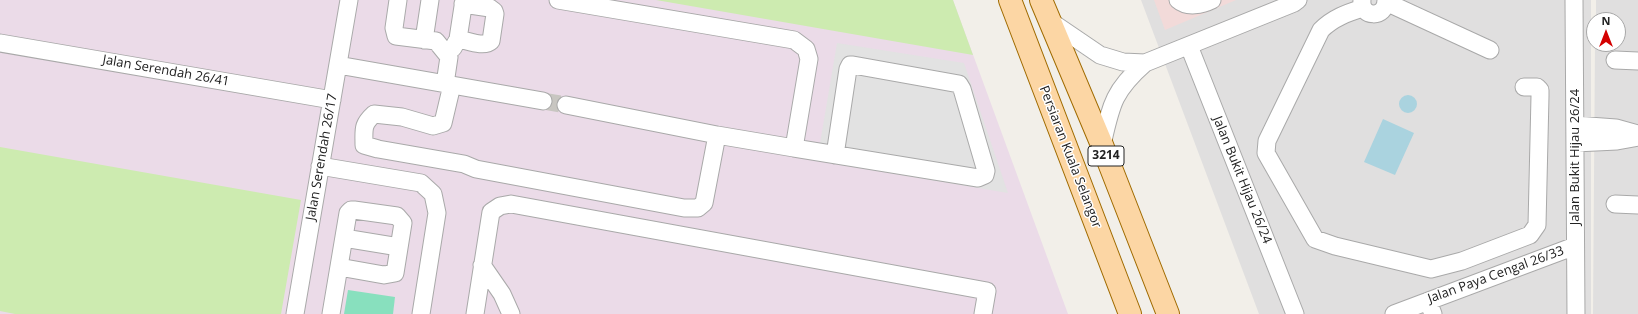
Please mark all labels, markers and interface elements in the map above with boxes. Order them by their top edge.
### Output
north arrow [1586,12,1626,52]
text: N [1602,13,1610,28]
street label: Jalan Serendah 26/41 [101,52,231,90]
street label: Persiaran Kuala Selangor [1036,84,1104,230]
street label: Jalan Bukit Hijau 26/24 [1567,89,1583,225]
street label: Jalan Serendah 26/17 [303,92,341,222]
street label: Jalan Bukit Hijau 26/24 [1209,114,1275,246]
road number: 3214 [1088,146,1124,166]
street label: Jalan Paya Cengal 26/33 [1426,243,1566,307]

